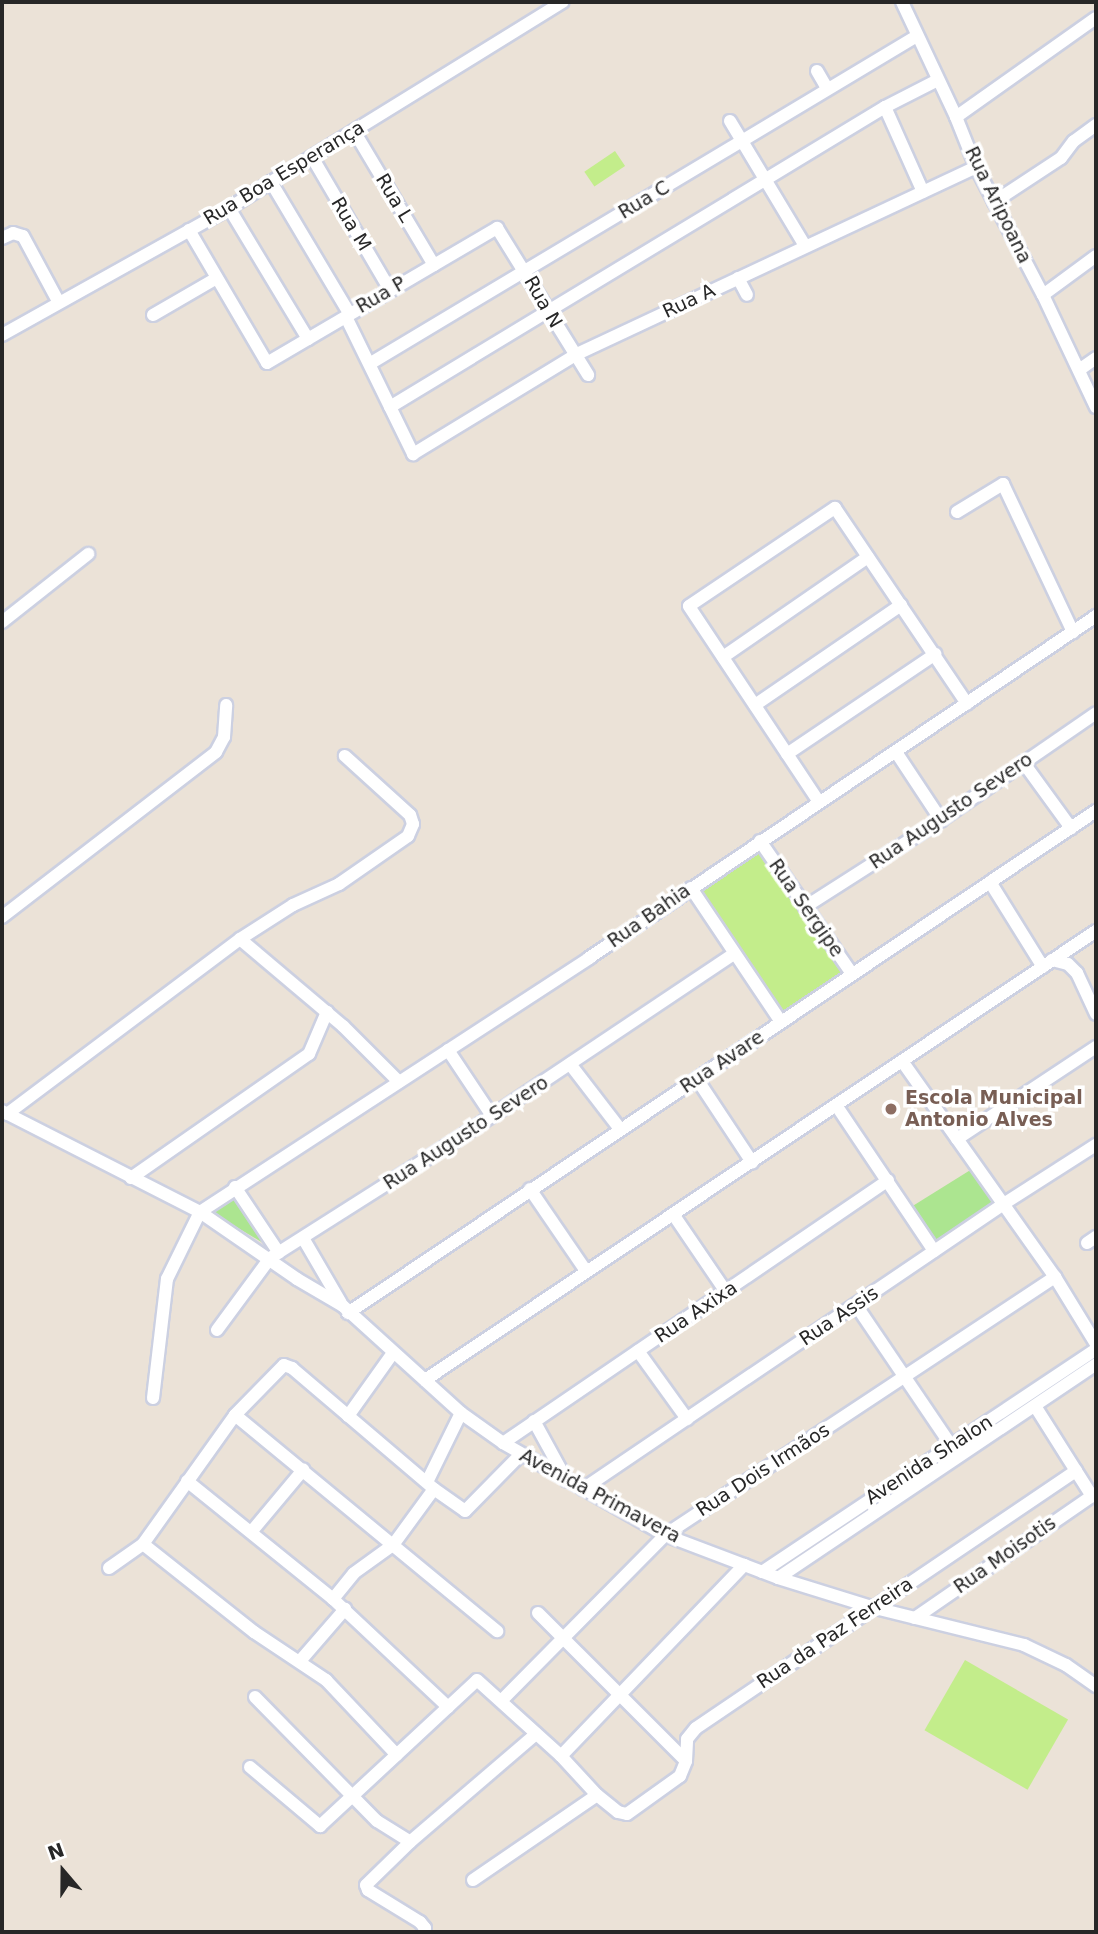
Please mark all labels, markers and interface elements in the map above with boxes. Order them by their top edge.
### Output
street label: Rua Boa Esperança [199,116,369,230]
street label: Rua Aripoana [960,143,1036,267]
street label: Rua L [371,170,417,226]
street label: Rua C [614,176,674,224]
street label: Rua M [326,193,376,255]
street label: Rua P [352,272,410,318]
street label: Rua N [519,272,567,332]
street label: Rua A [659,279,719,323]
street label: Rua Augusto Severo [865,748,1037,874]
street label: Rua Sergipe [764,855,848,961]
street label: Rua Bahia [603,879,695,953]
street label: Rua Avare [676,1026,768,1098]
street label: Rua Augusto Severo [379,1071,553,1195]
place label: Escola Municipal Antonio Alves [905,1087,1083,1131]
marker: Escola Municipal Antonio Alves [883,1101,899,1117]
street label: Rua Axixa [650,1276,742,1348]
street label: Rua Assis [795,1281,883,1351]
street label: Avenida Shalon [861,1411,997,1509]
street label: Rua Dois Irmãos [692,1418,834,1522]
street label: Avenida Primavera [516,1444,684,1548]
street label: Rua Moisotis [950,1511,1060,1599]
street label: Rua da Paz Ferreira [753,1572,917,1694]
north arrow [28,1836,98,1906]
text: N [45,1838,67,1864]

